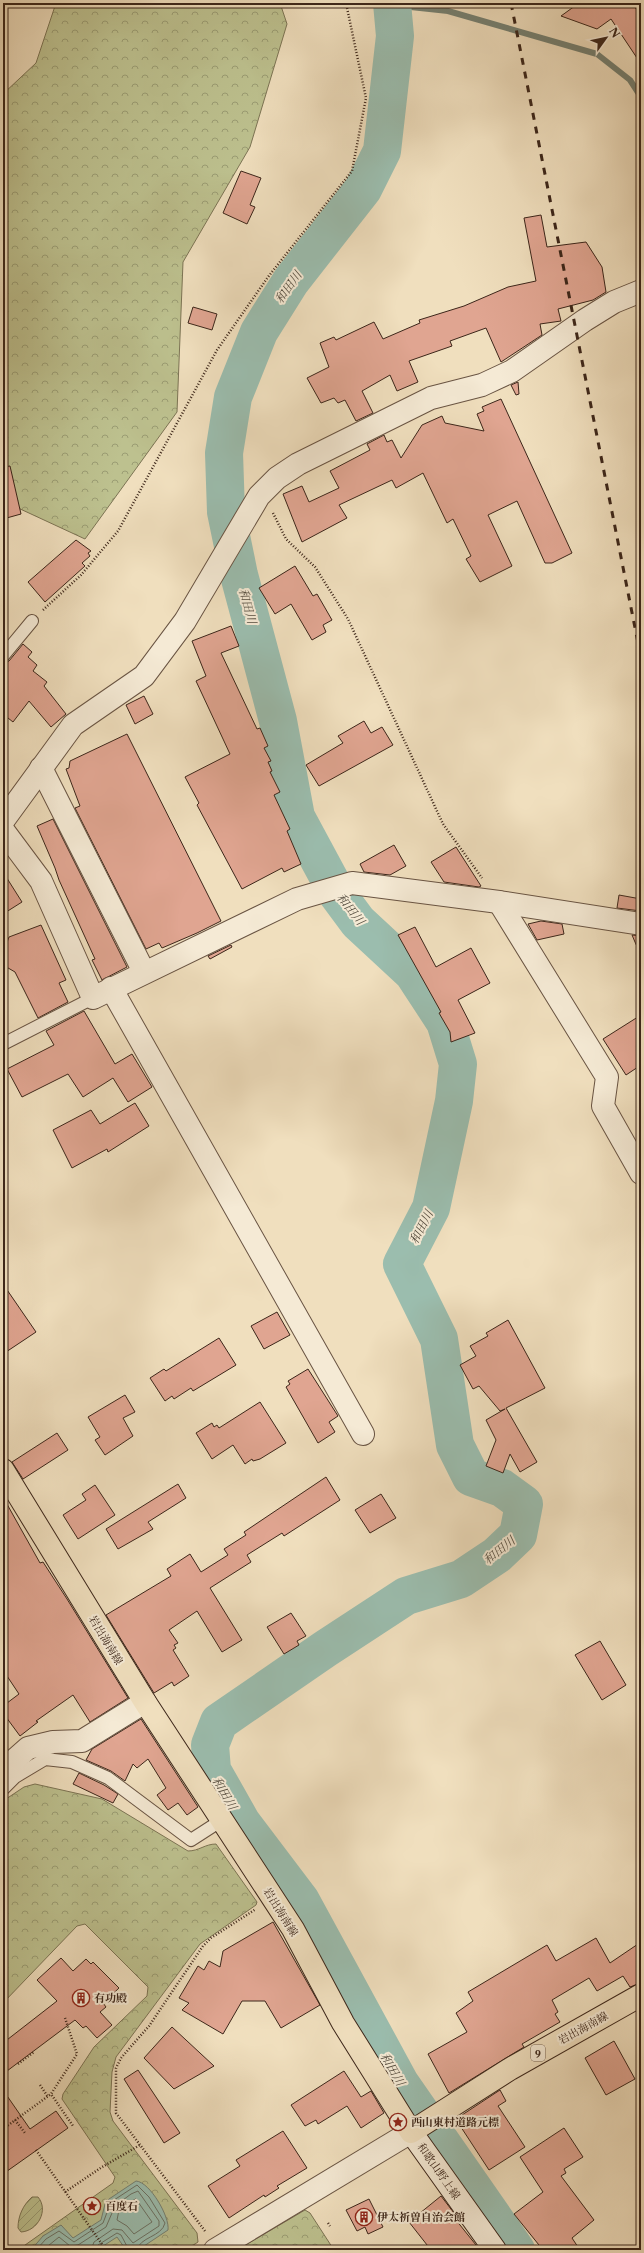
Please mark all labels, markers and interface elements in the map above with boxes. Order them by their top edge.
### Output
north arrow [586,18,626,58]
text: N [606,25,623,41]
water label: 和田川 [272,266,306,306]
water label: 和田川 [236,587,260,627]
water label: 和田川 [334,890,369,929]
water label: 和田川 [406,1206,437,1246]
water label: 和田川 [480,1532,519,1567]
street label: 岩出海南線 [86,1613,126,1667]
water label: 和田川 [210,1774,241,1814]
street label: 岩出海南線 [260,1885,302,1939]
building icon: 有功殿 [71,1988,91,2008]
place label: 有功殿 [94,1991,127,2005]
street label: 岩出海南線 [556,2009,610,2047]
road number: 9 [531,2045,545,2061]
water label: 和田川 [378,2050,409,2090]
place icon: 西山東村道路元標 [388,2112,408,2132]
place label: 西山東村道路元標 [411,2115,499,2129]
street label: 和歌山野上線 [414,2140,464,2202]
place icon: 百度石 [82,2196,102,2216]
place label: 百度石 [105,2199,138,2213]
building icon: 伊太祈曽自治会館 [354,2207,374,2227]
place label: 伊太祈曽自治会館 [377,2210,465,2224]

